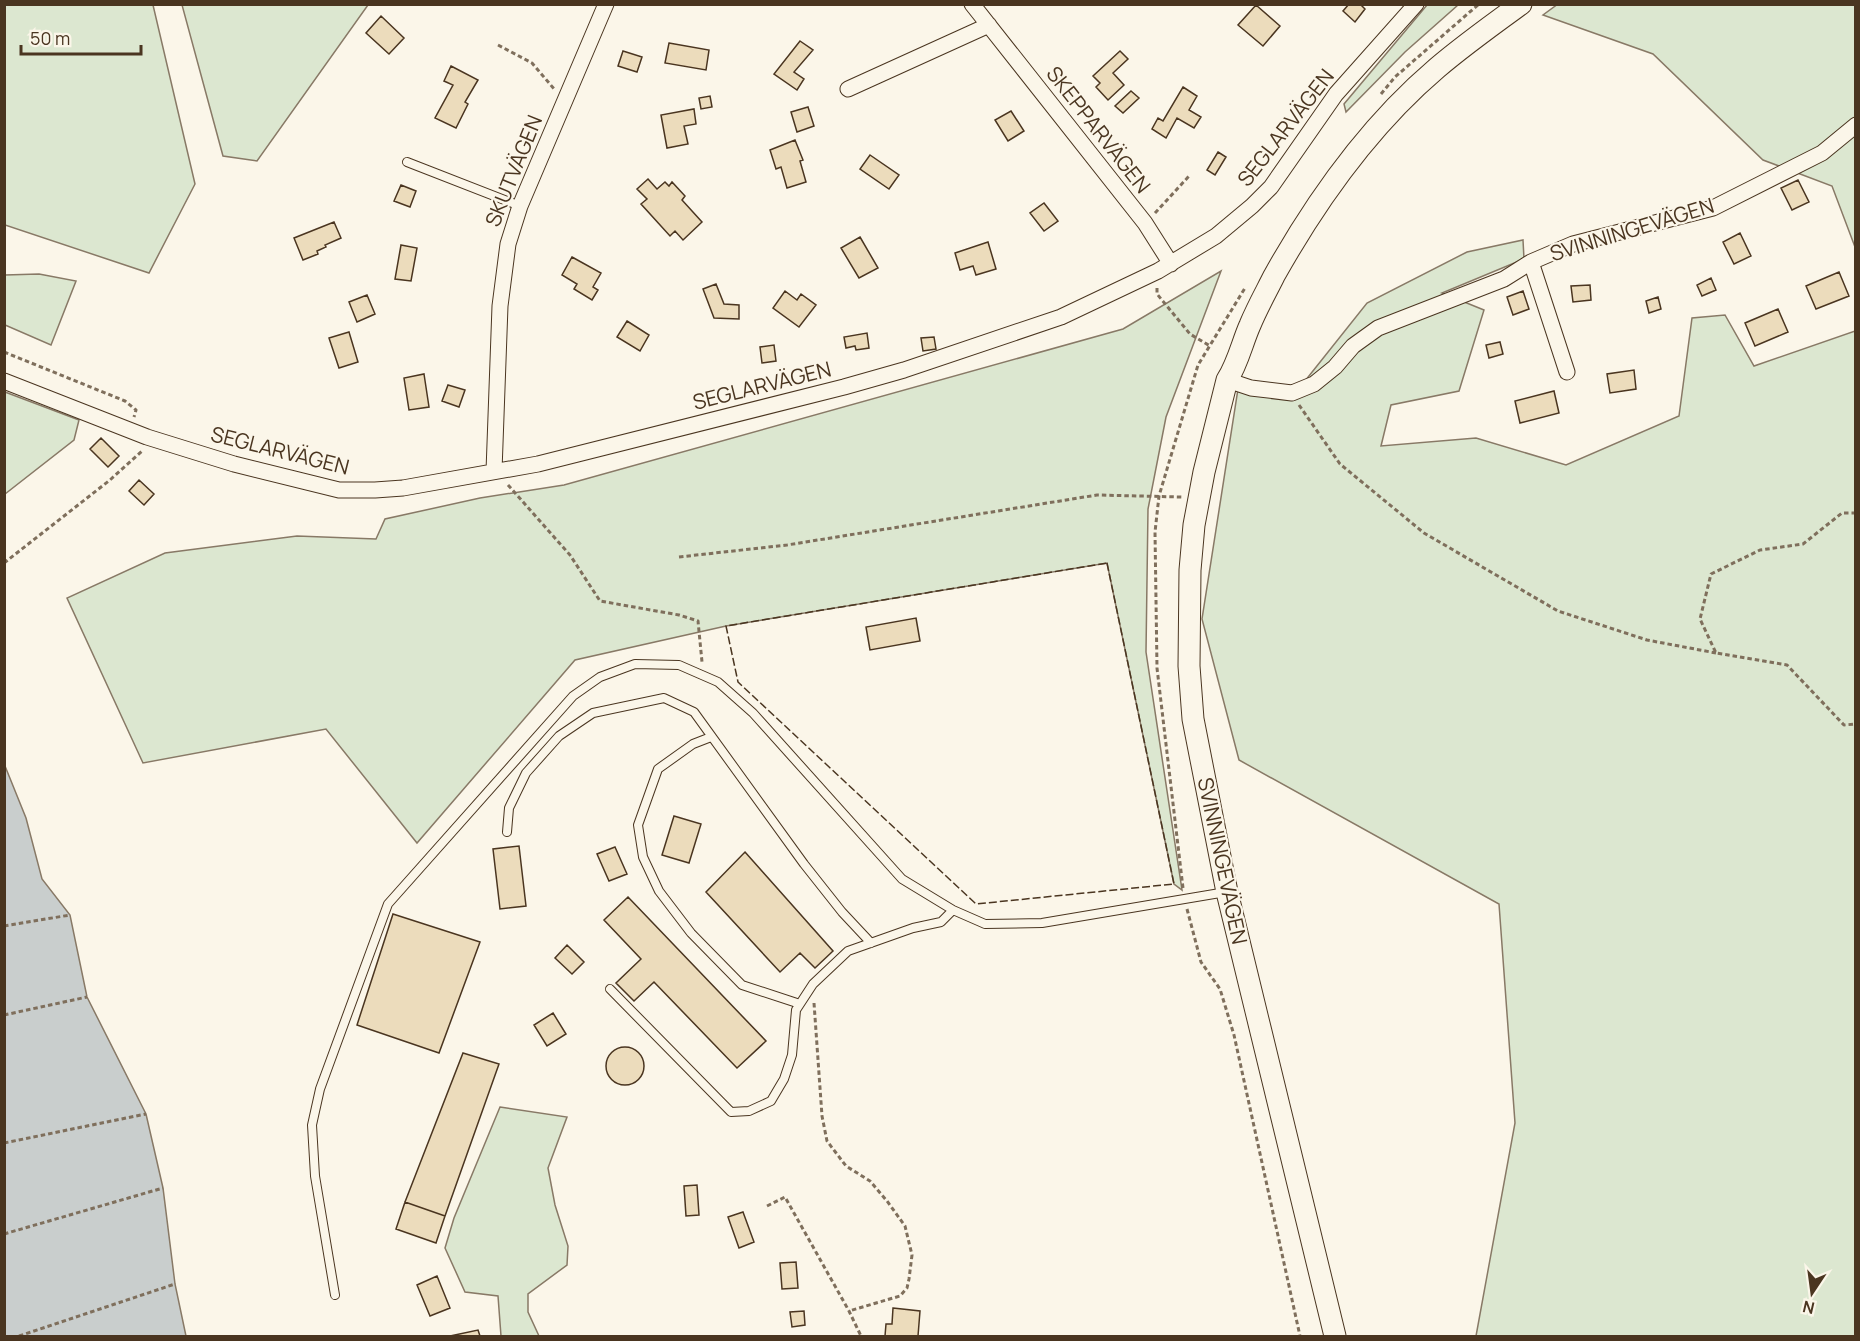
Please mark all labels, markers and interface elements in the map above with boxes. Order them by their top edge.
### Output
scale bar [21,18,141,56]
text: 50 m [30,26,70,50]
street label: SKEPPARVÄGEN [1041,60,1157,198]
street label: SEGLARVÄGEN [1231,63,1340,192]
street label: SKUTVÄGEN [478,111,548,231]
street label: SVINNINGEVÄGEN [1546,191,1717,267]
street label: SEGLARVÄGEN [690,354,834,416]
street label: SEGLARVÄGEN [208,419,352,481]
street label: SVINNINGEVÄGEN [1192,775,1254,947]
north arrow [1782,1263,1842,1323]
text: N [1801,1296,1817,1320]

